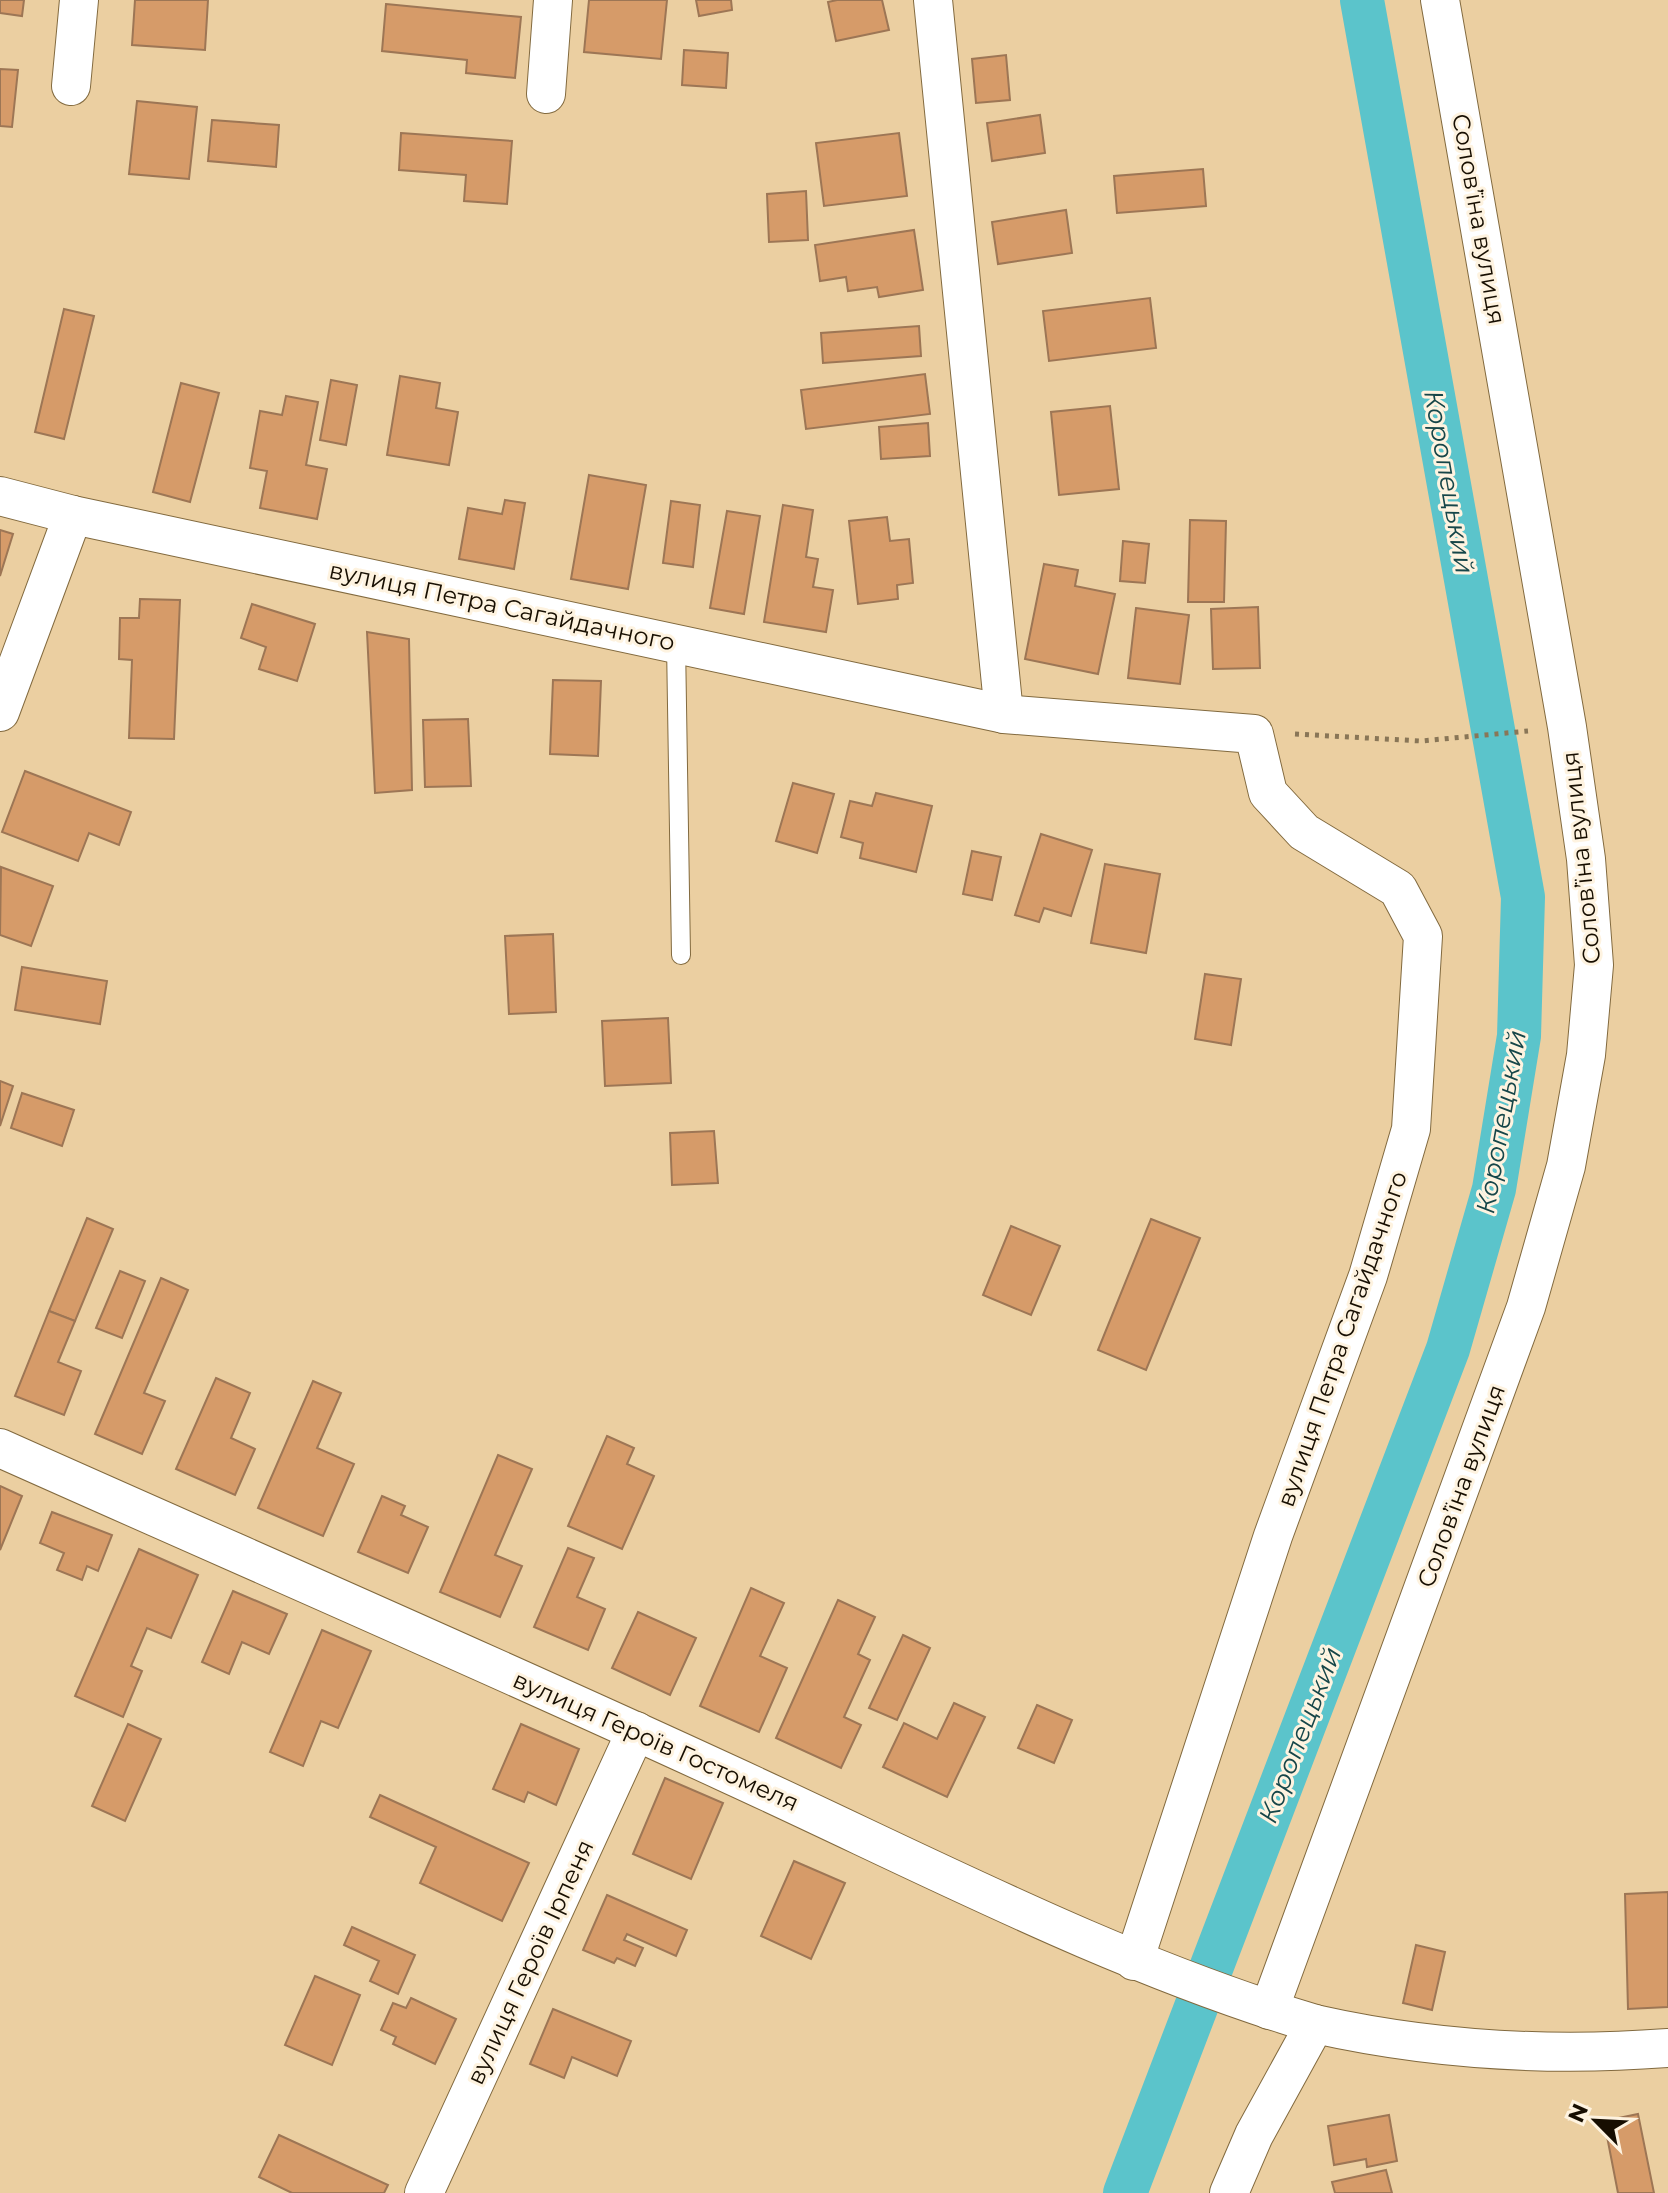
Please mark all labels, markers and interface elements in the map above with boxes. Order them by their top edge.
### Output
street label: Соловʼїна вулиця [1446,111,1512,327]
water label: Коропецький [1417,388,1481,576]
street label: вулиця Петра Сагайдачного [326,555,678,657]
street label: Соловʼїна вулиця [1555,750,1607,966]
water label: Коропецький [1469,1028,1533,1216]
street label: вулиця Петра Сагайдачного [1271,1167,1413,1511]
street label: Соловʼїна вулиця [1411,1381,1511,1591]
water label: Коропецький [1252,1643,1348,1827]
street label: вулиця Героїв Гостомеля [509,1665,803,1817]
street label: вулиця Героїв Ірпеня [460,1835,600,2089]
north arrow [1556,2081,1636,2161]
text: N [1562,2099,1594,2127]

